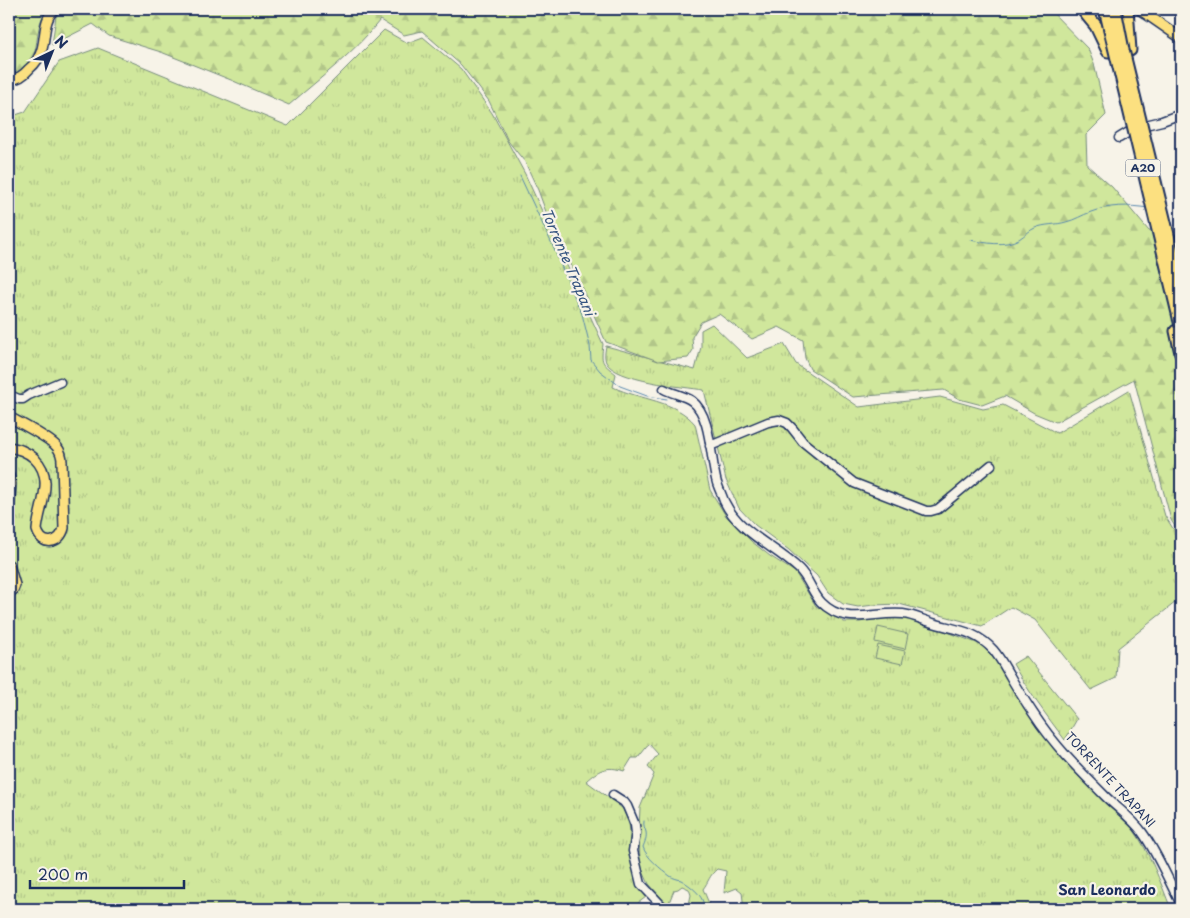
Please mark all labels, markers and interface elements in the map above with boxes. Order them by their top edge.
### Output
north arrow [28,28,78,78]
text: N [50,31,72,54]
road number: A20 [1126,160,1160,177]
water label: Torrente Trapani [536,205,601,321]
street label: TORRENTE TRAPANI [1062,728,1160,831]
scale bar [30,858,184,890]
text: 200 m [38,862,88,885]
district label: San Leonardo [1058,879,1156,900]

